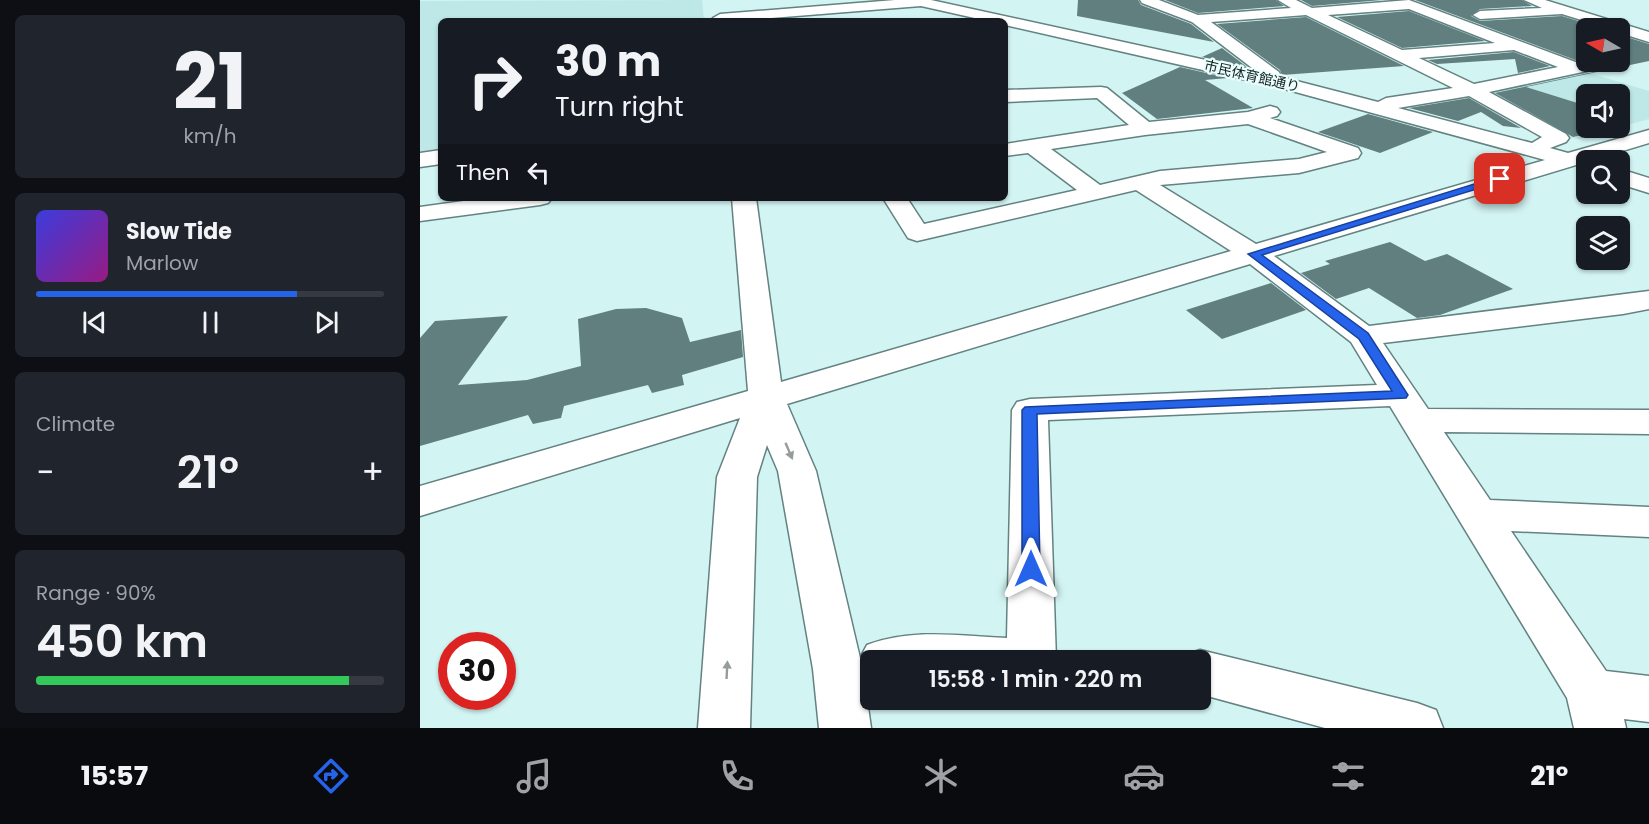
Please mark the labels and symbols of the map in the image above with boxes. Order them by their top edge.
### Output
north arrow [1576,18,1630,72]
street label: 市民体育館通り [1202,55,1302,97]
pin [1474,153,1525,204]
one-way arrow [784,443,794,461]
position arrow [999,537,1063,601]
speed limit sign: 30 [438,632,516,710]
one-way arrow [723,660,732,679]

